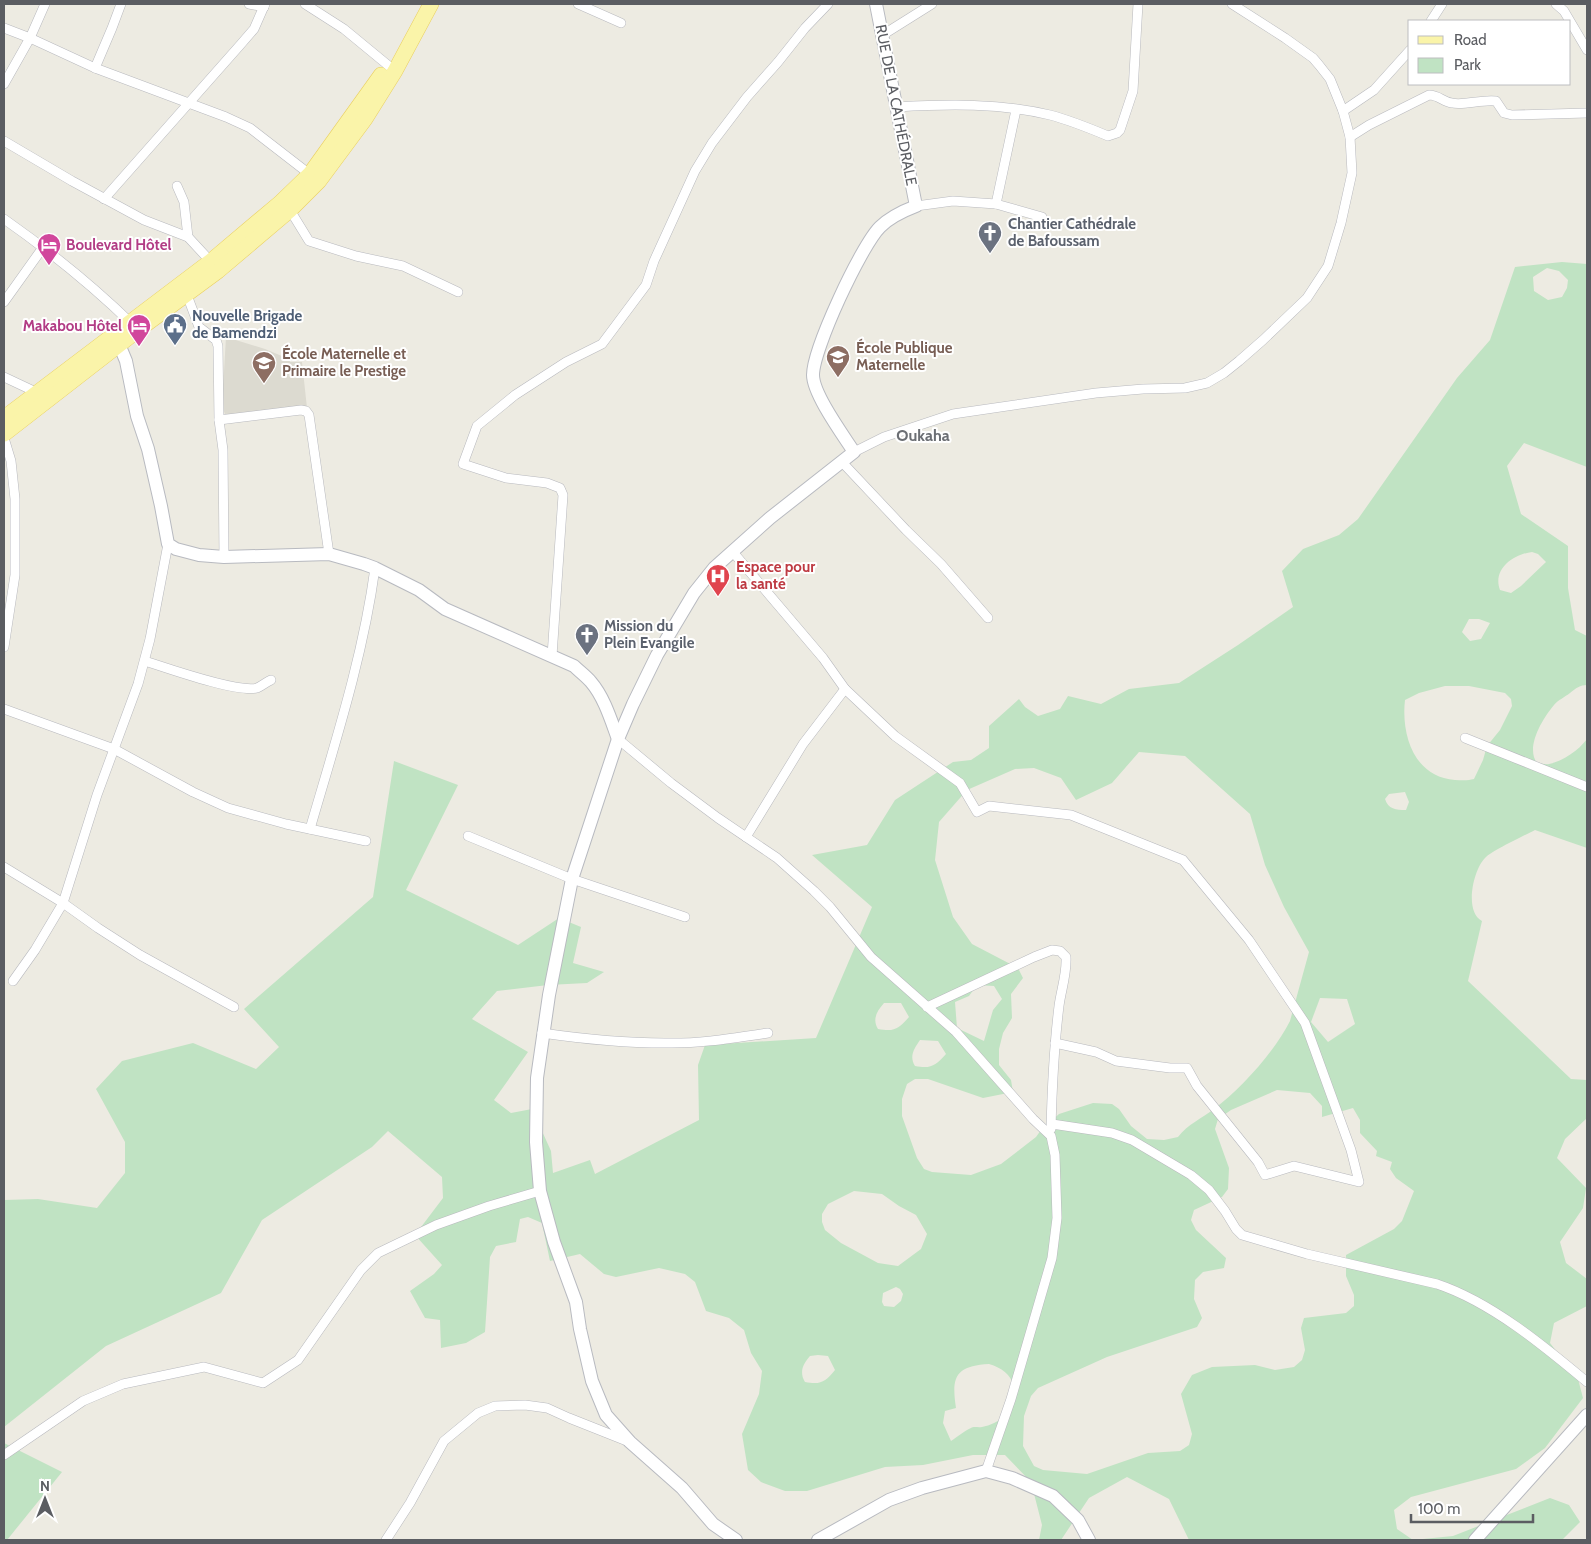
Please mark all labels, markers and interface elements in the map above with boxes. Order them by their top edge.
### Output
legend [1408,20,1571,85]
street label: RUE DE LA CATHÉDRALE [872,23,921,187]
text: Road [1454,31,1487,49]
text: Park [1454,56,1481,74]
place label: Chantier Cathédrale de Bafoussam [1008,215,1136,250]
church icon: Chantier Cathédrale de Bafoussam [977,220,1003,254]
hotel icon: Boulevard Hôtel [36,232,62,266]
place label: Boulevard Hôtel [66,236,171,254]
place label: Nouvelle Brigade de Bamendzi [192,307,303,342]
public building icon: Nouvelle Brigade de Bamendzi [162,312,188,346]
hotel icon: Makabou Hôtel [126,313,152,347]
place label: Makabou Hôtel [23,317,122,335]
place label: École Publique Maternelle [856,338,953,374]
place label: École Maternelle et Primaire le Prestige [282,344,406,380]
school or university icon: École Publique Maternelle [825,344,851,378]
school or university icon: École Maternelle et Primaire le Prestige [251,350,277,384]
district label: Oukaha [896,426,950,445]
place label: Espace pour la santé [736,558,815,593]
hospital icon: Espace pour la santé [705,563,731,597]
place label: Mission du Plein Evangile [604,617,695,652]
church icon: Mission du Plein Evangile [574,622,600,656]
north arrow [20,1474,70,1524]
text: N [40,1477,50,1495]
scale bar [1411,1492,1534,1524]
text: 100 m [1418,1500,1460,1518]

